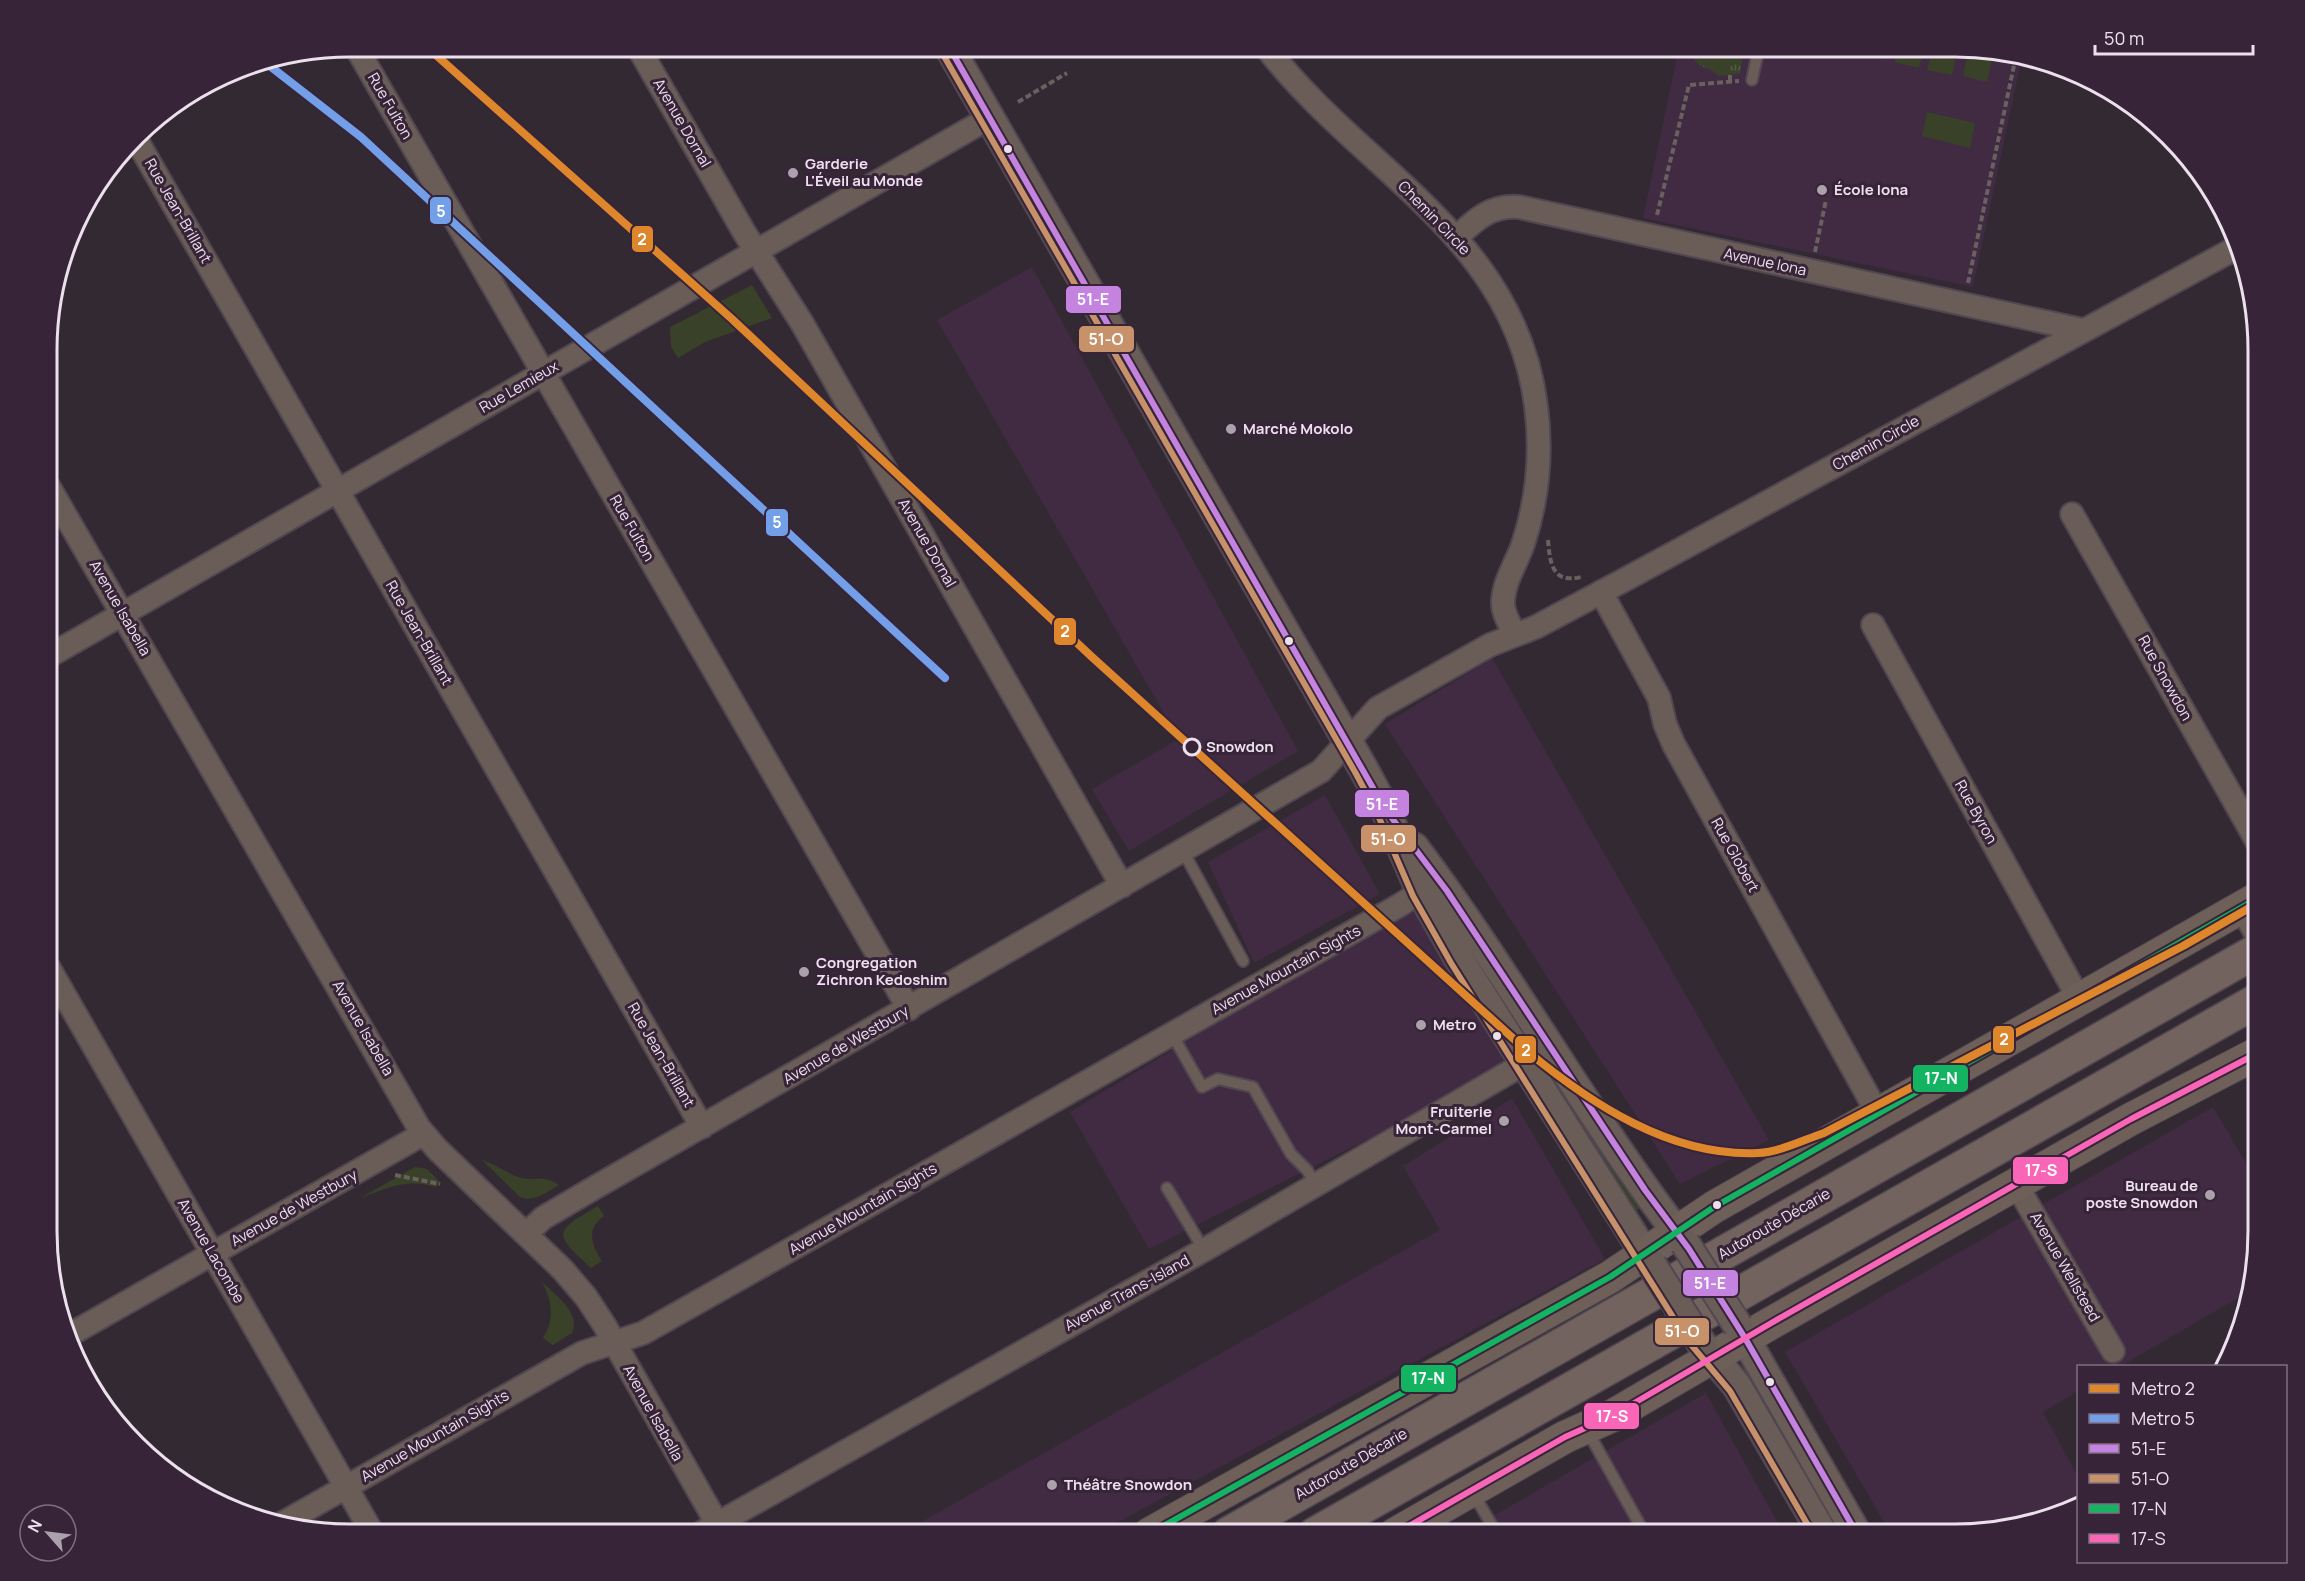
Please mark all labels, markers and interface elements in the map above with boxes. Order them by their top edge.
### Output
scale bar [2095,18,2252,56]
text: 50 m [2104,26,2144,50]
street label: Rue Fulton [363,69,418,143]
street label: Avenue Dornal [648,74,716,171]
unlabelled marker [1002,143,1014,155]
place label: Garderie L'Éveil au Monde [805,153,923,191]
street label: Rue Jean-Brillant [140,155,217,267]
marker: Garderie L'Éveil au Monde [786,166,800,180]
street label: Chemin Circle [1393,176,1475,260]
place label: École Iona [1834,179,1908,200]
marker: École Iona [1815,183,1829,197]
line badge: 5 [429,196,452,225]
text: 5 [436,200,446,222]
line badge: 2 [631,225,654,253]
text: 2 [637,228,647,250]
street label: Avenue Iona [1722,243,1808,281]
line badge: 51-E [1065,285,1122,314]
text: 51-E [1077,288,1109,310]
line badge: 51-O [1078,325,1135,353]
text: 51-O [1088,328,1124,350]
street label: Rue Lemieux [475,355,562,418]
street label: Chemin Circle [1829,410,1923,475]
place label: Marché Mokolo [1243,418,1353,439]
marker: Marché Mokolo [1224,422,1238,436]
street label: Rue Fulton [605,491,660,565]
street label: Avenue Dornal [893,494,961,591]
line badge: 5 [765,508,789,537]
text: 5 [772,511,782,533]
street label: Avenue Isabella [85,556,156,659]
street label: Rue Jean-Brillant [381,577,458,689]
line badge: 2 [1053,617,1077,646]
text: 2 [1060,620,1070,642]
street label: Rue Snowdon [2133,631,2198,724]
unlabelled marker [1283,635,1295,647]
place label: Snowdon [1206,736,1274,757]
marker: Snowdon [1183,738,1201,756]
street label: Rue Byron [1950,776,2003,848]
line badge: 51-E [1354,789,1410,818]
text: 51-E [1366,793,1398,815]
street label: Rue Globert [1706,814,1765,896]
line badge: 51-O [1360,824,1417,853]
text: 51-O [1370,828,1406,850]
street label: Avenue Mountain Sights [1207,920,1364,1019]
place label: Congregation Zichron Kedoshim [816,952,947,990]
marker: Congregation Zichron Kedoshim [797,965,811,979]
street label: Avenue Isabella [328,976,399,1079]
street label: Rue Jean-Brillant [623,999,700,1111]
street label: Avenue de Westbury [779,1000,912,1089]
place label: Metro [1433,1014,1476,1035]
marker: Metro [1414,1018,1428,1032]
line badge: 2 [1992,1025,2015,1054]
text: 2 [1999,1028,2009,1050]
unlabelled marker [1491,1030,1503,1042]
line badge: 2 [1514,1035,1537,1064]
text: 2 [1521,1039,1531,1061]
line badge: 17-N [1912,1064,1969,1093]
text: 17-N [1924,1067,1958,1089]
place label: Fruiterie Mont-Carmel [1395,1101,1492,1139]
marker: Fruiterie Mont-Carmel [1497,1114,1511,1128]
line badge: 17-S [2012,1156,2069,1185]
street label: Avenue Mountain Sights [785,1157,941,1260]
text: 17-S [2025,1159,2057,1181]
street label: Avenue de Westbury [227,1164,361,1251]
place label: Bureau de poste Snowdon [2086,1175,2198,1213]
street label: Autoroute Décarie [1714,1183,1834,1264]
marker: Bureau de poste Snowdon [2203,1188,2217,1202]
street label: Avenue Lacombe [173,1195,250,1307]
unlabelled marker [1711,1199,1723,1211]
street label: Avenue Wellsteed [2026,1208,2105,1325]
street label: Avenue Trans-Island [1060,1249,1193,1336]
line badge: 51-E [1682,1269,1739,1297]
text: 51-E [1694,1272,1726,1294]
line badge: 51-O [1654,1317,1710,1346]
text: 51-O [1664,1320,1700,1342]
street label: Avenue Isabella [618,1361,689,1465]
line badge: 17-N [1400,1364,1457,1393]
legend [2077,1365,2287,1563]
text: 17-N [1411,1367,1445,1389]
unlabelled marker [1764,1376,1776,1388]
text: Metro 2 [2131,1376,2195,1400]
street label: Avenue Mountain Sights [357,1384,513,1487]
line badge: 17-S [1583,1402,1640,1430]
text: 17-S [1596,1405,1628,1427]
text: Metro 5 [2131,1406,2195,1430]
street label: Autoroute Décarie [1291,1423,1411,1504]
text: 51-E [2131,1436,2166,1460]
text: 51-O [2131,1466,2169,1490]
place label: Théâtre Snowdon [1064,1474,1192,1495]
marker: Théâtre Snowdon [1045,1478,1059,1492]
text: 17-N [2131,1496,2167,1520]
north arrow [18,1503,78,1563]
text: N [22,1516,47,1536]
text: 17-S [2131,1526,2165,1550]

